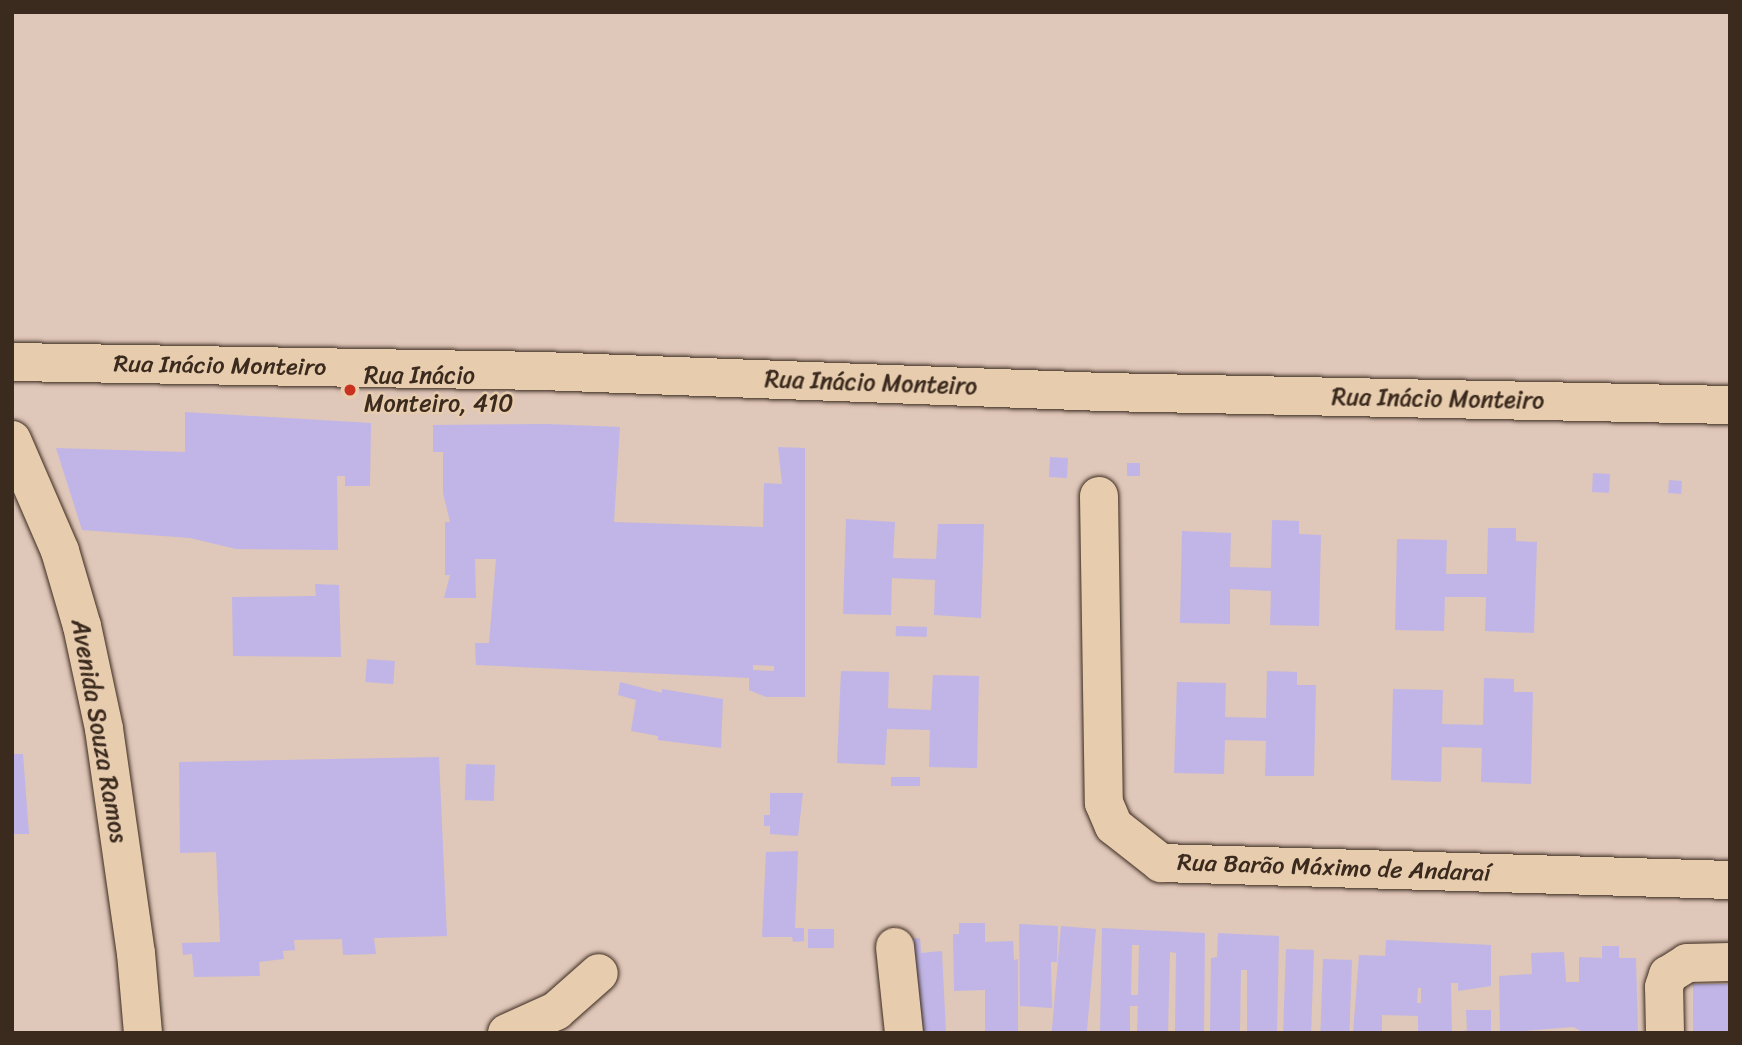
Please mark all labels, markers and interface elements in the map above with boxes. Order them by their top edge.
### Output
street label: Rua Inácio Monteiro [113,350,327,382]
place label: Rua Inácio Monteiro, 410 [364,362,513,418]
street label: Rua Inácio Monteiro [764,365,978,401]
marker: Rua Inácio Monteiro, 410 [342,382,358,398]
street label: Rua Inácio Monteiro [1331,383,1545,415]
street label: Avenida Souza Ramos [65,616,133,846]
street label: Rua Barão Máximo de Andaraí [1177,848,1491,888]

